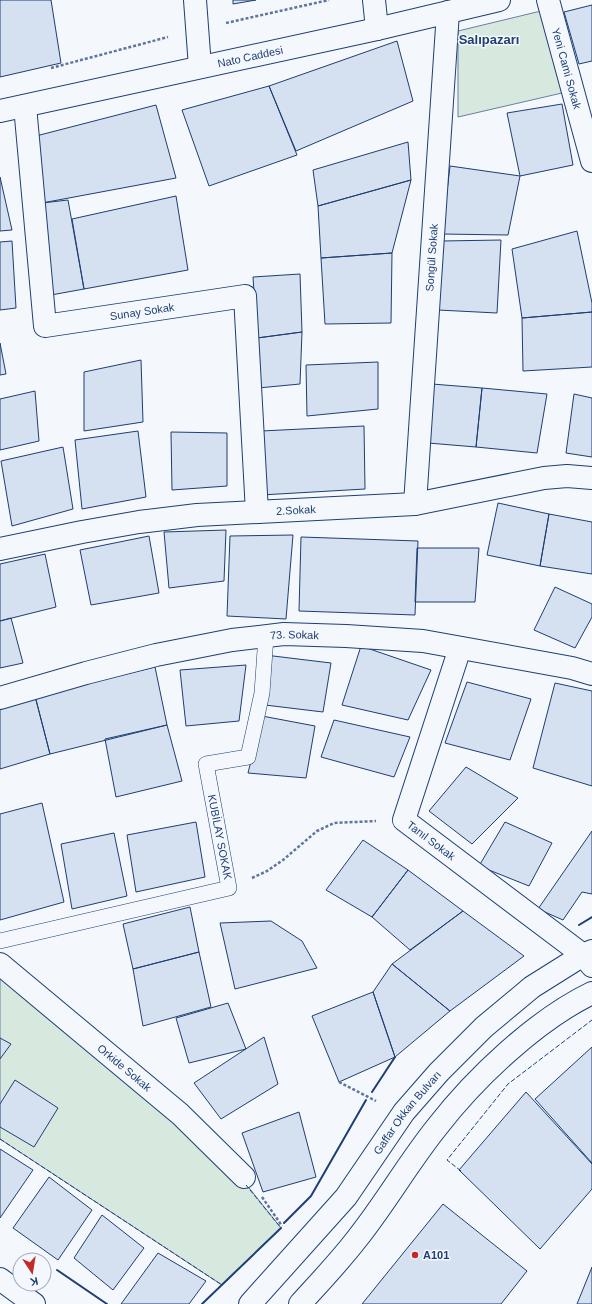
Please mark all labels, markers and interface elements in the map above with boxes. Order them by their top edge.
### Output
street label: Yeni Cami Sokak [550,27,584,111]
district label: Salıpazarı [459,32,519,47]
street label: Nato Caddesi [216,44,284,70]
street label: Songül Sokak [423,223,440,292]
street label: Sunay Sokak [109,301,175,322]
street label: 2.Sokak [276,503,317,517]
street label: 73. Sokak [269,628,320,642]
street label: KUBİLAY SOKAK [206,793,234,881]
street label: Tanıl Sokak [405,819,458,863]
street label: Orkide Sokak [95,1042,154,1094]
street label: Gaffar Okkan Bulvarı [371,1068,443,1157]
place label: A101 [423,1249,449,1261]
marker: A101 [410,1250,420,1260]
north arrow [12,1252,52,1292]
text: K [29,1275,39,1288]

